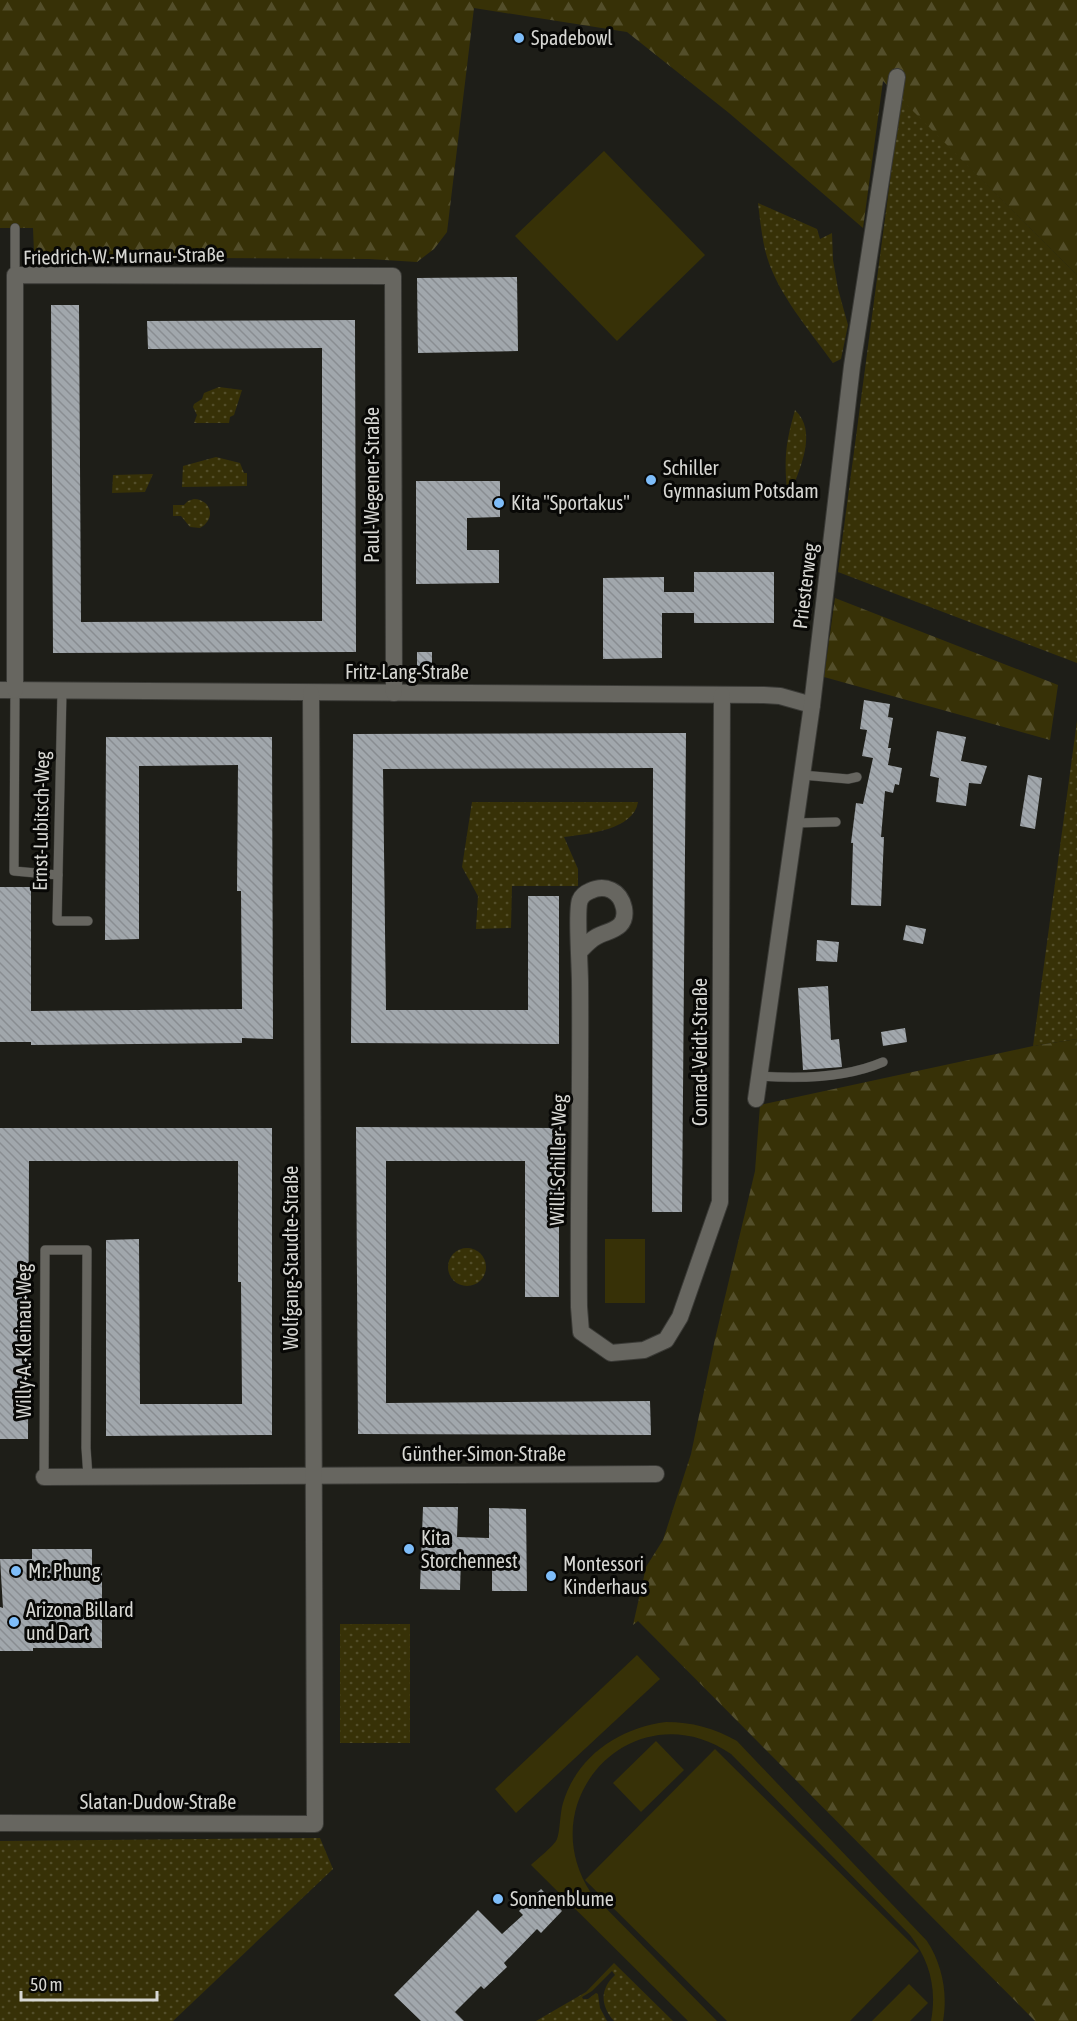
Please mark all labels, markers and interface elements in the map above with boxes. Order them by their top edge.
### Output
place label: Spadebowl [531,26,613,49]
marker: Spadebowl [512,31,526,45]
street label: Friedrich-W.-Murnau-Straße [23,242,225,269]
street label: Paul-Wegener-Straße [360,407,383,563]
place label: Schiller Gymnasium Potsdam [663,456,819,502]
marker: Schiller Gymnasium Potsdam [644,473,658,487]
place label: Kita "Sportakus" [511,491,630,514]
marker: Kita "Sportakus" [492,496,506,510]
street label: Priesterweg [788,541,821,630]
street label: Fritz-Lang-Straße [345,660,469,683]
street label: Ernst-Lubitsch-Weg [28,750,53,891]
street label: Conrad-Veidt-Straße [688,978,711,1126]
street label: Willi-Schiller-Weg [545,1094,570,1226]
street label: Wolfgang-Staudte-Straße [279,1166,302,1350]
street label: Willy-A.-Kleinau-Weg [12,1263,35,1418]
street label: Günther-Simon-Straße [402,1442,566,1465]
place label: Kita Storchennest [421,1526,518,1572]
marker: Kita Storchennest [402,1542,416,1556]
place label: Montessori Kinderhaus [563,1552,647,1598]
place label: Mr. Phung [28,1559,101,1582]
marker: Mr. Phung [9,1564,23,1578]
marker: Montessori Kinderhaus [544,1569,558,1583]
place label: Arizona Billard und Dart [26,1598,134,1644]
marker: Arizona Billard und Dart [7,1615,21,1629]
street label: Slatan-Dudow-Straße [80,1790,236,1813]
place label: Sonnenblume [510,1887,614,1910]
marker: Sonnenblume [491,1892,505,1906]
scale bar [21,1964,158,2002]
text: 50 m [30,1974,62,1995]

